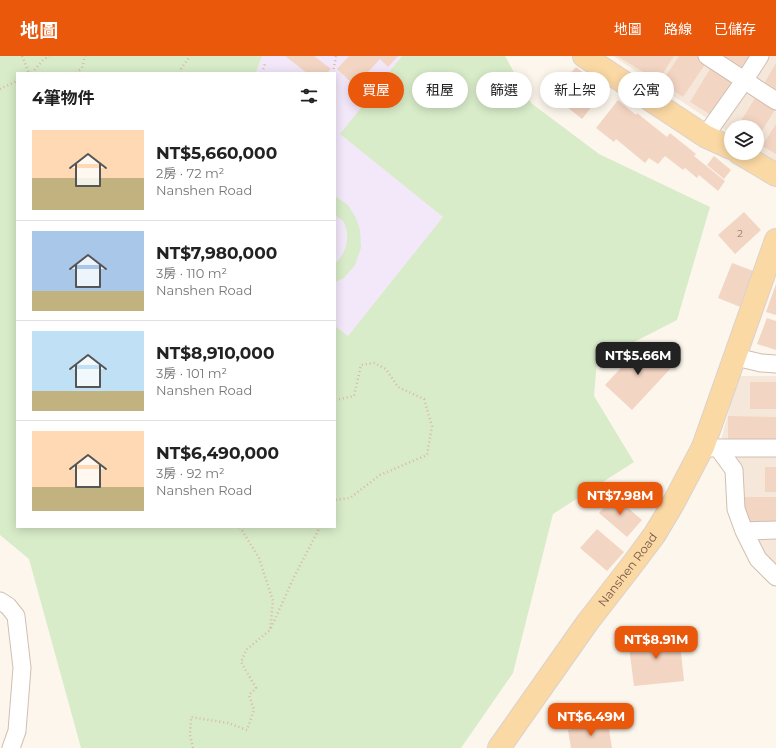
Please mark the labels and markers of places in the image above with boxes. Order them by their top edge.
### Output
pin: NT$5.66M [597,342,679,376]
pin: NT$7.98M [579,482,661,516]
pin: NT$8.91M [615,626,697,660]
pin: NT$6.49M [550,703,632,737]

